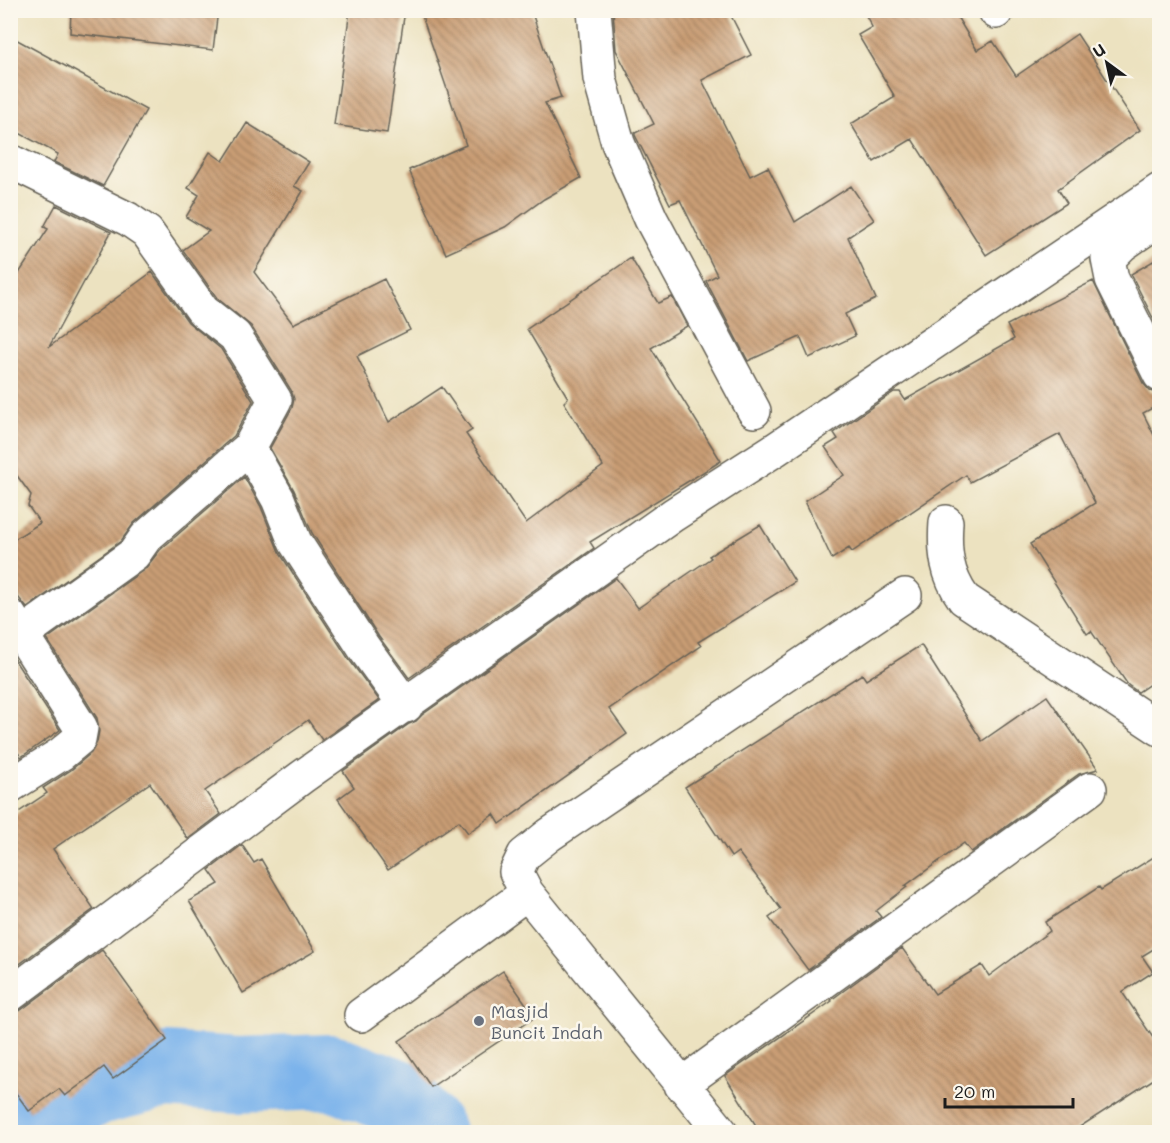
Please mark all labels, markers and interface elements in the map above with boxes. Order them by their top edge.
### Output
north arrow [1077,33,1137,93]
text: U [1088,38,1109,62]
place label: Masjid Buncit Indah [491,999,602,1044]
marker: Masjid Buncit Indah [472,1014,486,1028]
scale bar [945,1071,1072,1109]
text: 20 m [954,1079,995,1103]

